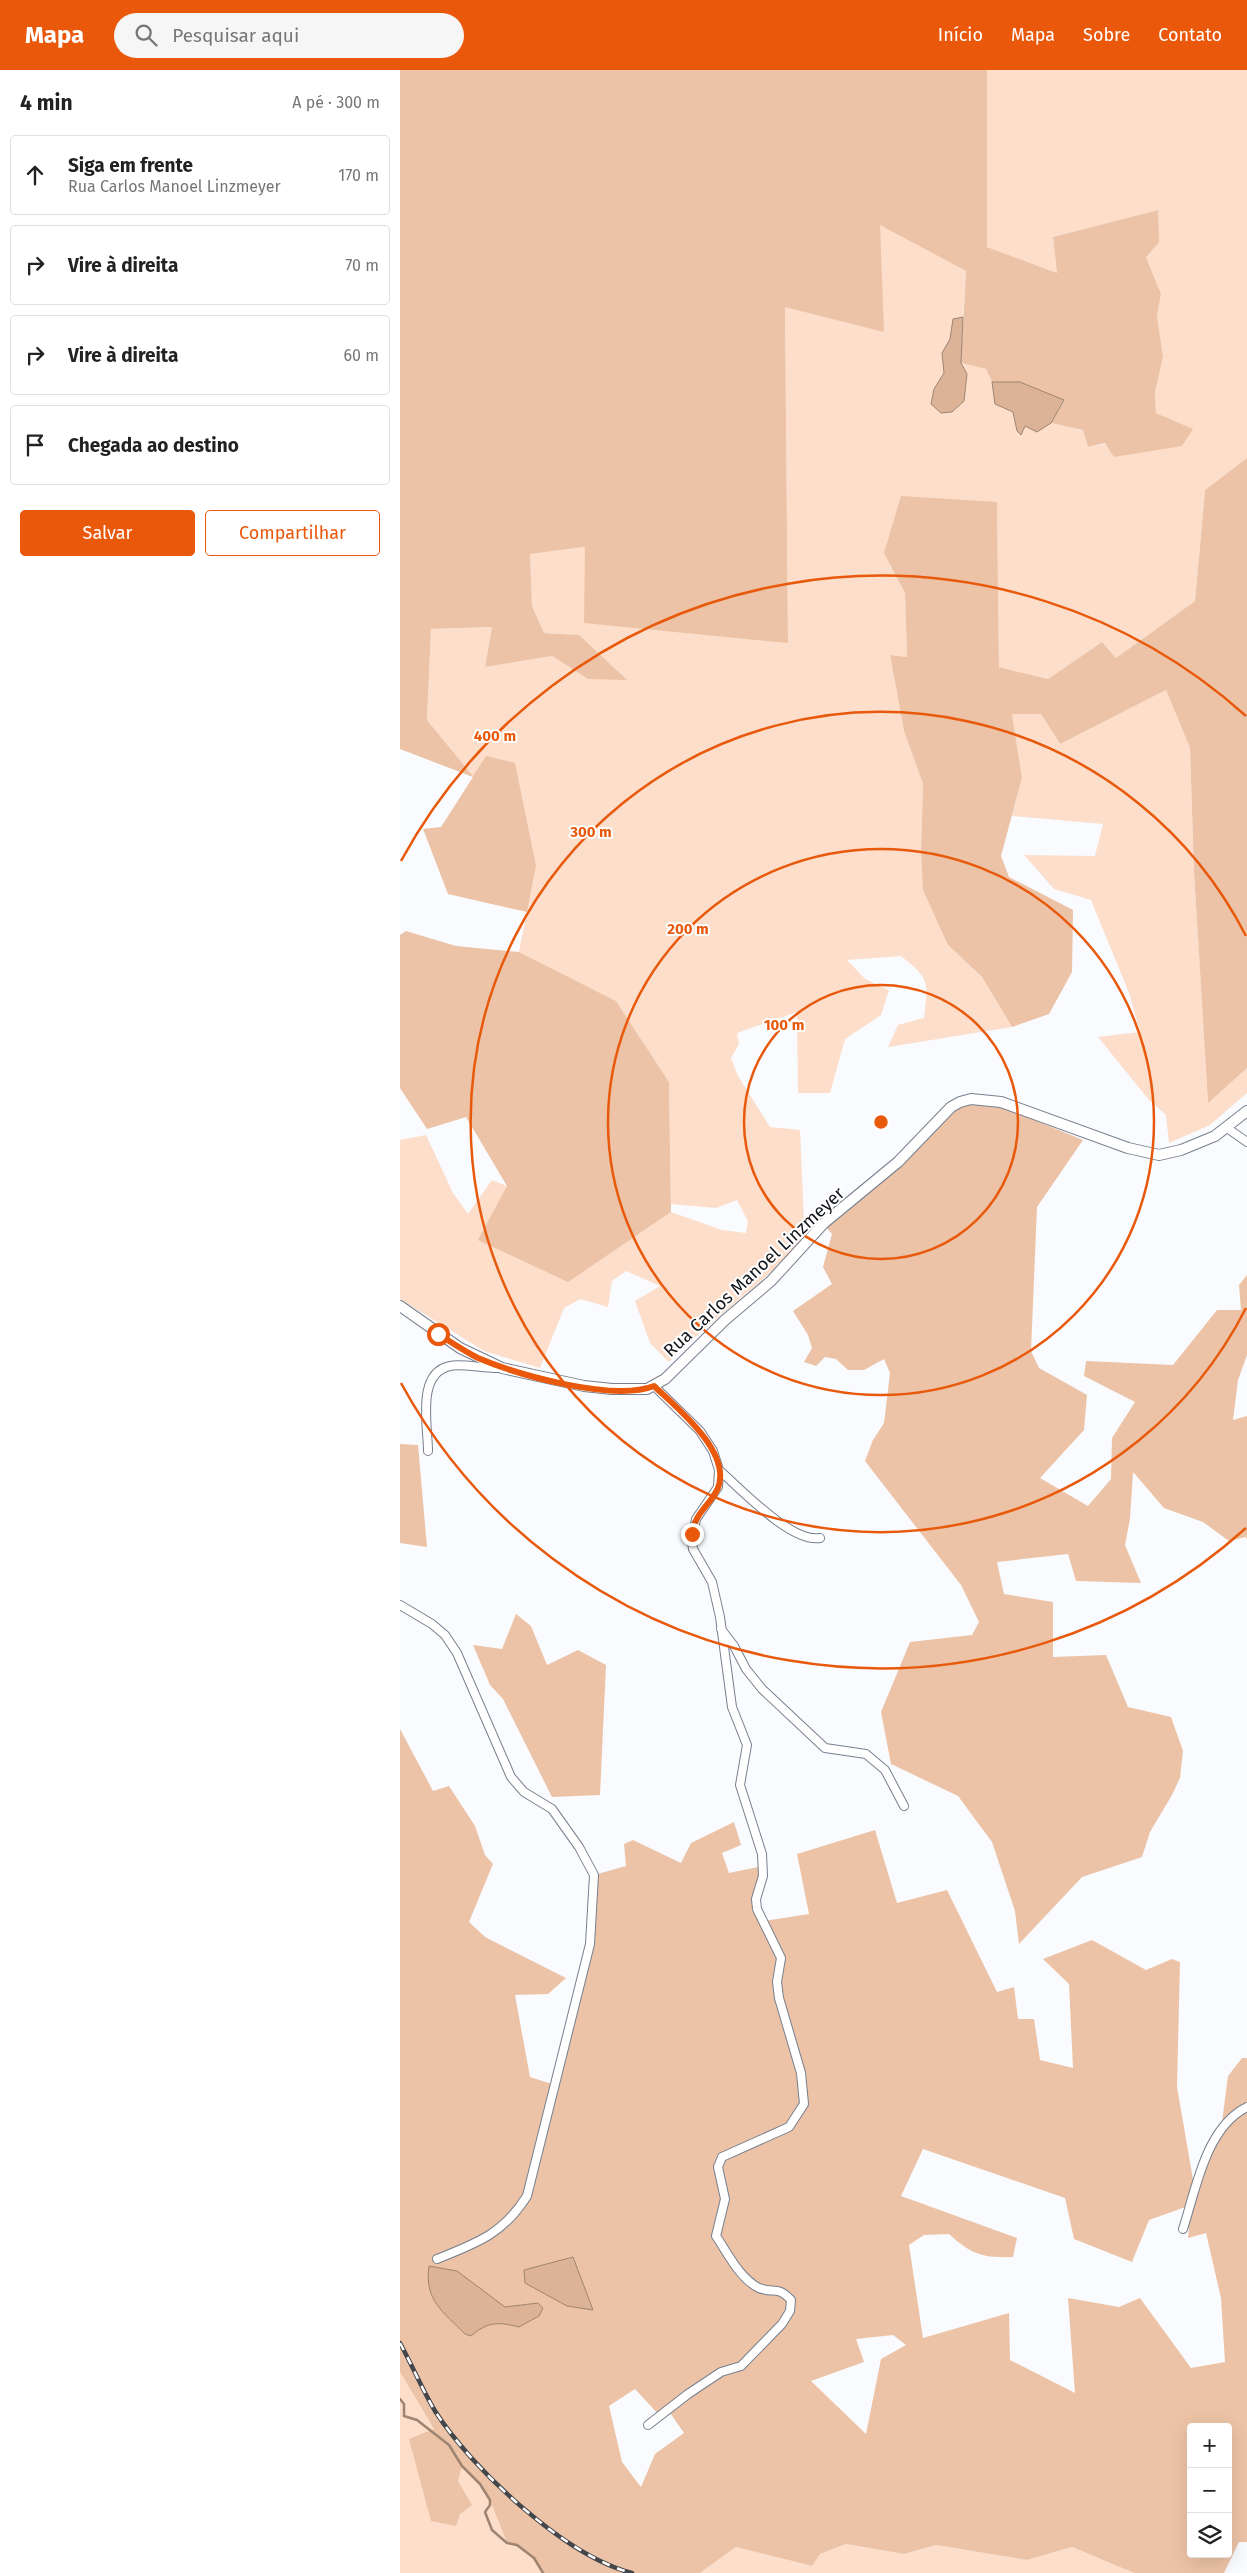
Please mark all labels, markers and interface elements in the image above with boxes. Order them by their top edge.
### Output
search box [114,13,464,58]
text: Mapa [25,21,84,49]
icon: search [132,21,160,49]
text: Pesquisar aqui [172,24,299,47]
text: Início [938,24,983,46]
text: Mapa [1011,24,1055,46]
text: Sobre [1083,24,1130,46]
text: Contato [1158,24,1222,46]
text: 4 min [20,90,73,116]
text: A pé · 300 m [292,93,380,112]
text: Siga em frente [68,154,193,177]
icon: ahead [21,161,49,189]
text: 170 m [338,166,379,185]
text: Rua Carlos Manoel Linzmeyer [68,177,281,196]
icon: right [21,251,49,279]
text: Vire à direita [68,254,178,277]
text: 70 m [345,256,379,275]
icon: right [21,341,49,369]
text: Vire à direita [68,344,178,367]
text: 60 m [344,346,379,365]
icon: arrive [21,431,49,459]
text: Chegada ao destino [68,434,239,457]
button: Salvar [20,510,195,556]
button: Compartilhar [205,510,380,556]
text: 400 m [474,727,516,745]
text: 300 m [569,823,612,841]
text: 200 m [667,920,709,938]
text: 100 m [764,1016,804,1034]
centre of rings [872,1113,890,1131]
street label: Rua Carlos Manoel Linzmeyer [659,1182,849,1362]
route start [427,1323,450,1346]
route end [681,1523,704,1546]
map controls [1187,2423,1232,2558]
button: + [1187,2423,1232,2468]
button: − [1187,2468,1232,2513]
button: layers [1187,2513,1232,2558]

